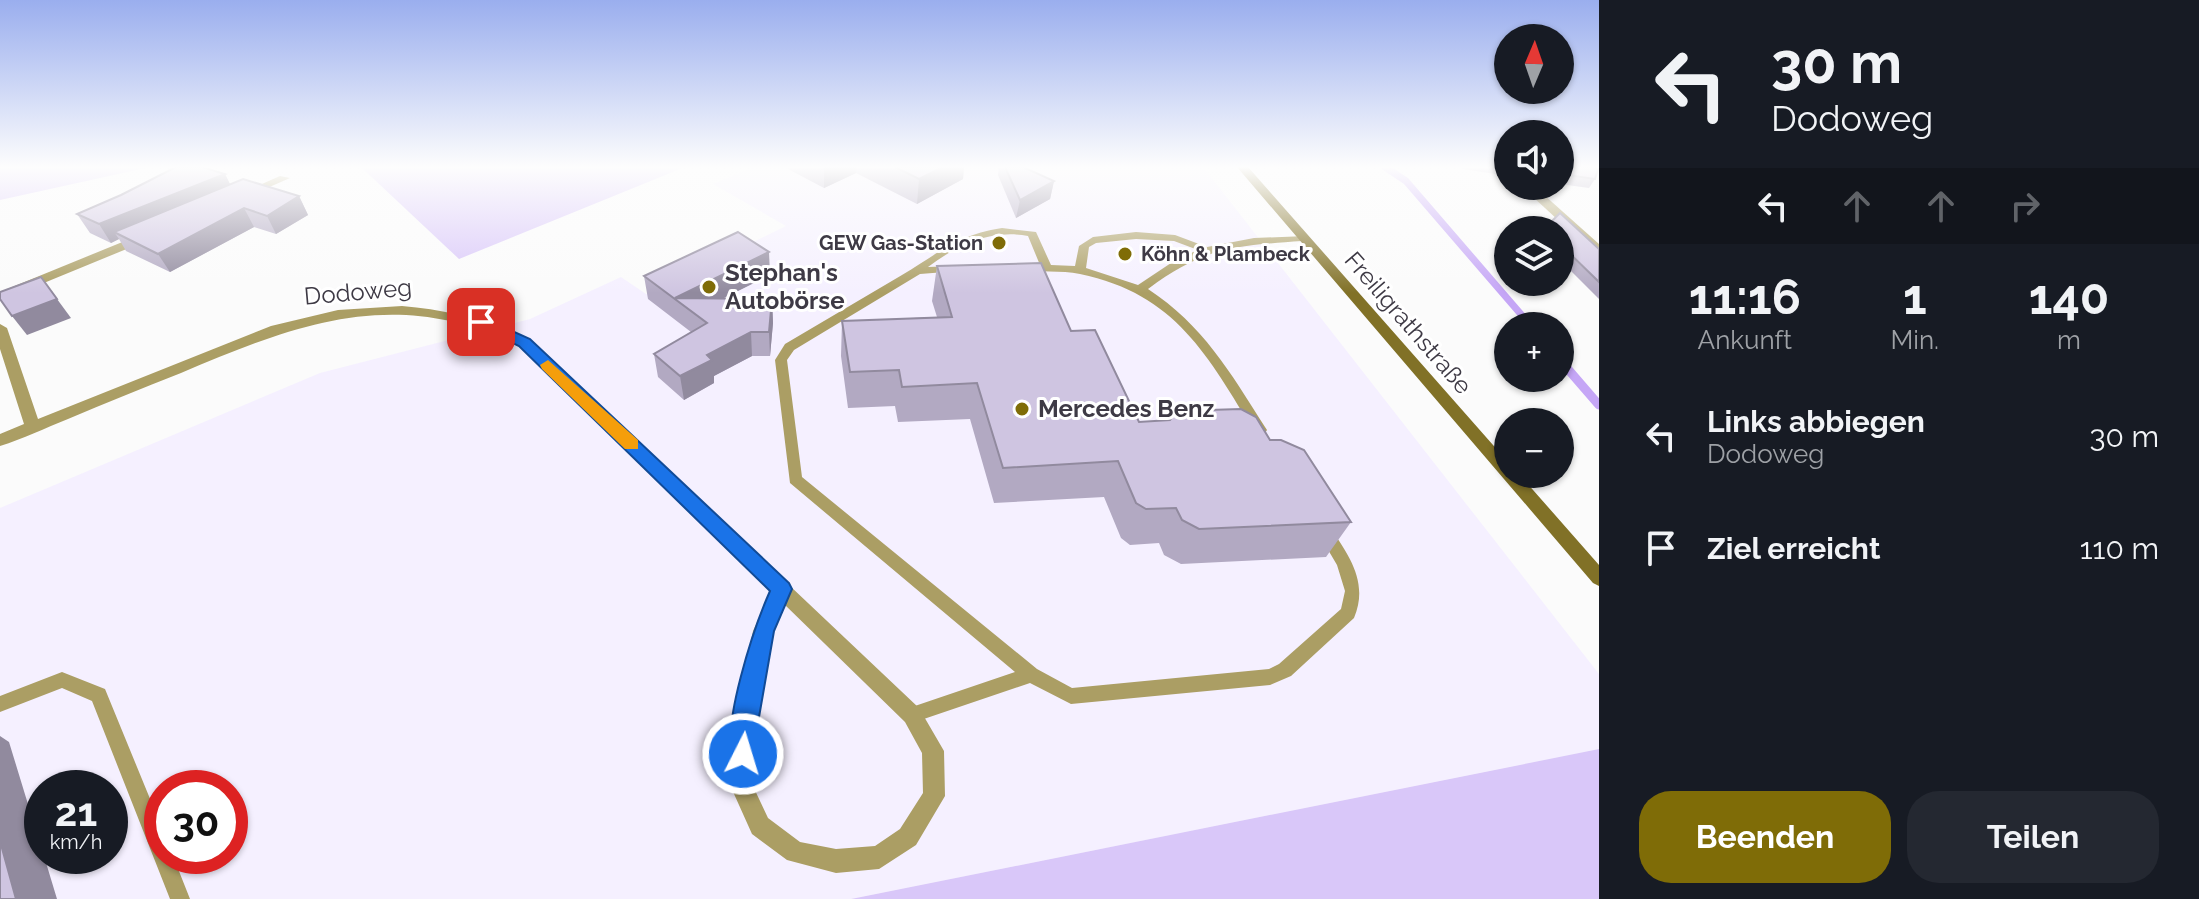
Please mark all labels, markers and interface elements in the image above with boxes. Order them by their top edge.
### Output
north arrow [1494,24,1574,104]
map controls [1494,24,1574,488]
text: 30 m [1771,30,1902,96]
icon: left [1639,32,1743,136]
text: Dodoweg [1771,97,1933,139]
button: sound [1494,120,1574,200]
icon: left [1751,184,1795,228]
icon: ahead [1835,184,1879,228]
icon: ahead [1919,184,1963,228]
icon: right [2003,184,2047,228]
button: layers [1494,216,1574,296]
place label: GEW Gas-Station [819,231,983,255]
marker: GEW Gas-Station [990,234,1008,252]
place label: Köhn & Plambeck [1141,242,1311,266]
marker: Köhn & Plambeck [1116,245,1134,263]
street label: Freiligrathstraße [1339,246,1478,400]
place label: Stephan's Autobörse [725,258,845,315]
text: 11:16 [1689,269,1801,325]
text: 1 [1903,269,1927,325]
text: 140 [2029,269,2109,325]
street label: Dodoweg [303,272,413,311]
marker: Stephan's Autobörse [700,278,718,296]
pin [447,288,515,356]
icon: arrive [459,300,503,344]
button: + [1494,312,1574,392]
text: Ankunft [1698,325,1792,355]
text: Min. [1890,325,1939,355]
text: m [2057,325,2081,355]
place label: Mercedes Benz [1038,394,1215,423]
marker: Mercedes Benz [1013,400,1031,418]
text: Links abbiegen [1707,404,1925,439]
button: − [1494,408,1574,488]
icon: left [1639,414,1683,458]
text: 30 m [2089,419,2159,454]
text: Dodoweg [1707,439,1824,469]
icon: arrive [1639,526,1683,570]
text: Ziel erreicht [1707,531,1880,566]
text: 110 m [2080,531,2159,566]
position arrow [701,712,785,796]
speed limit sign: 30 [144,770,248,874]
text: 21 [55,788,97,835]
button: Beenden [1639,791,1891,883]
button: Teilen [1907,791,2159,883]
text: km/h [50,830,102,854]

